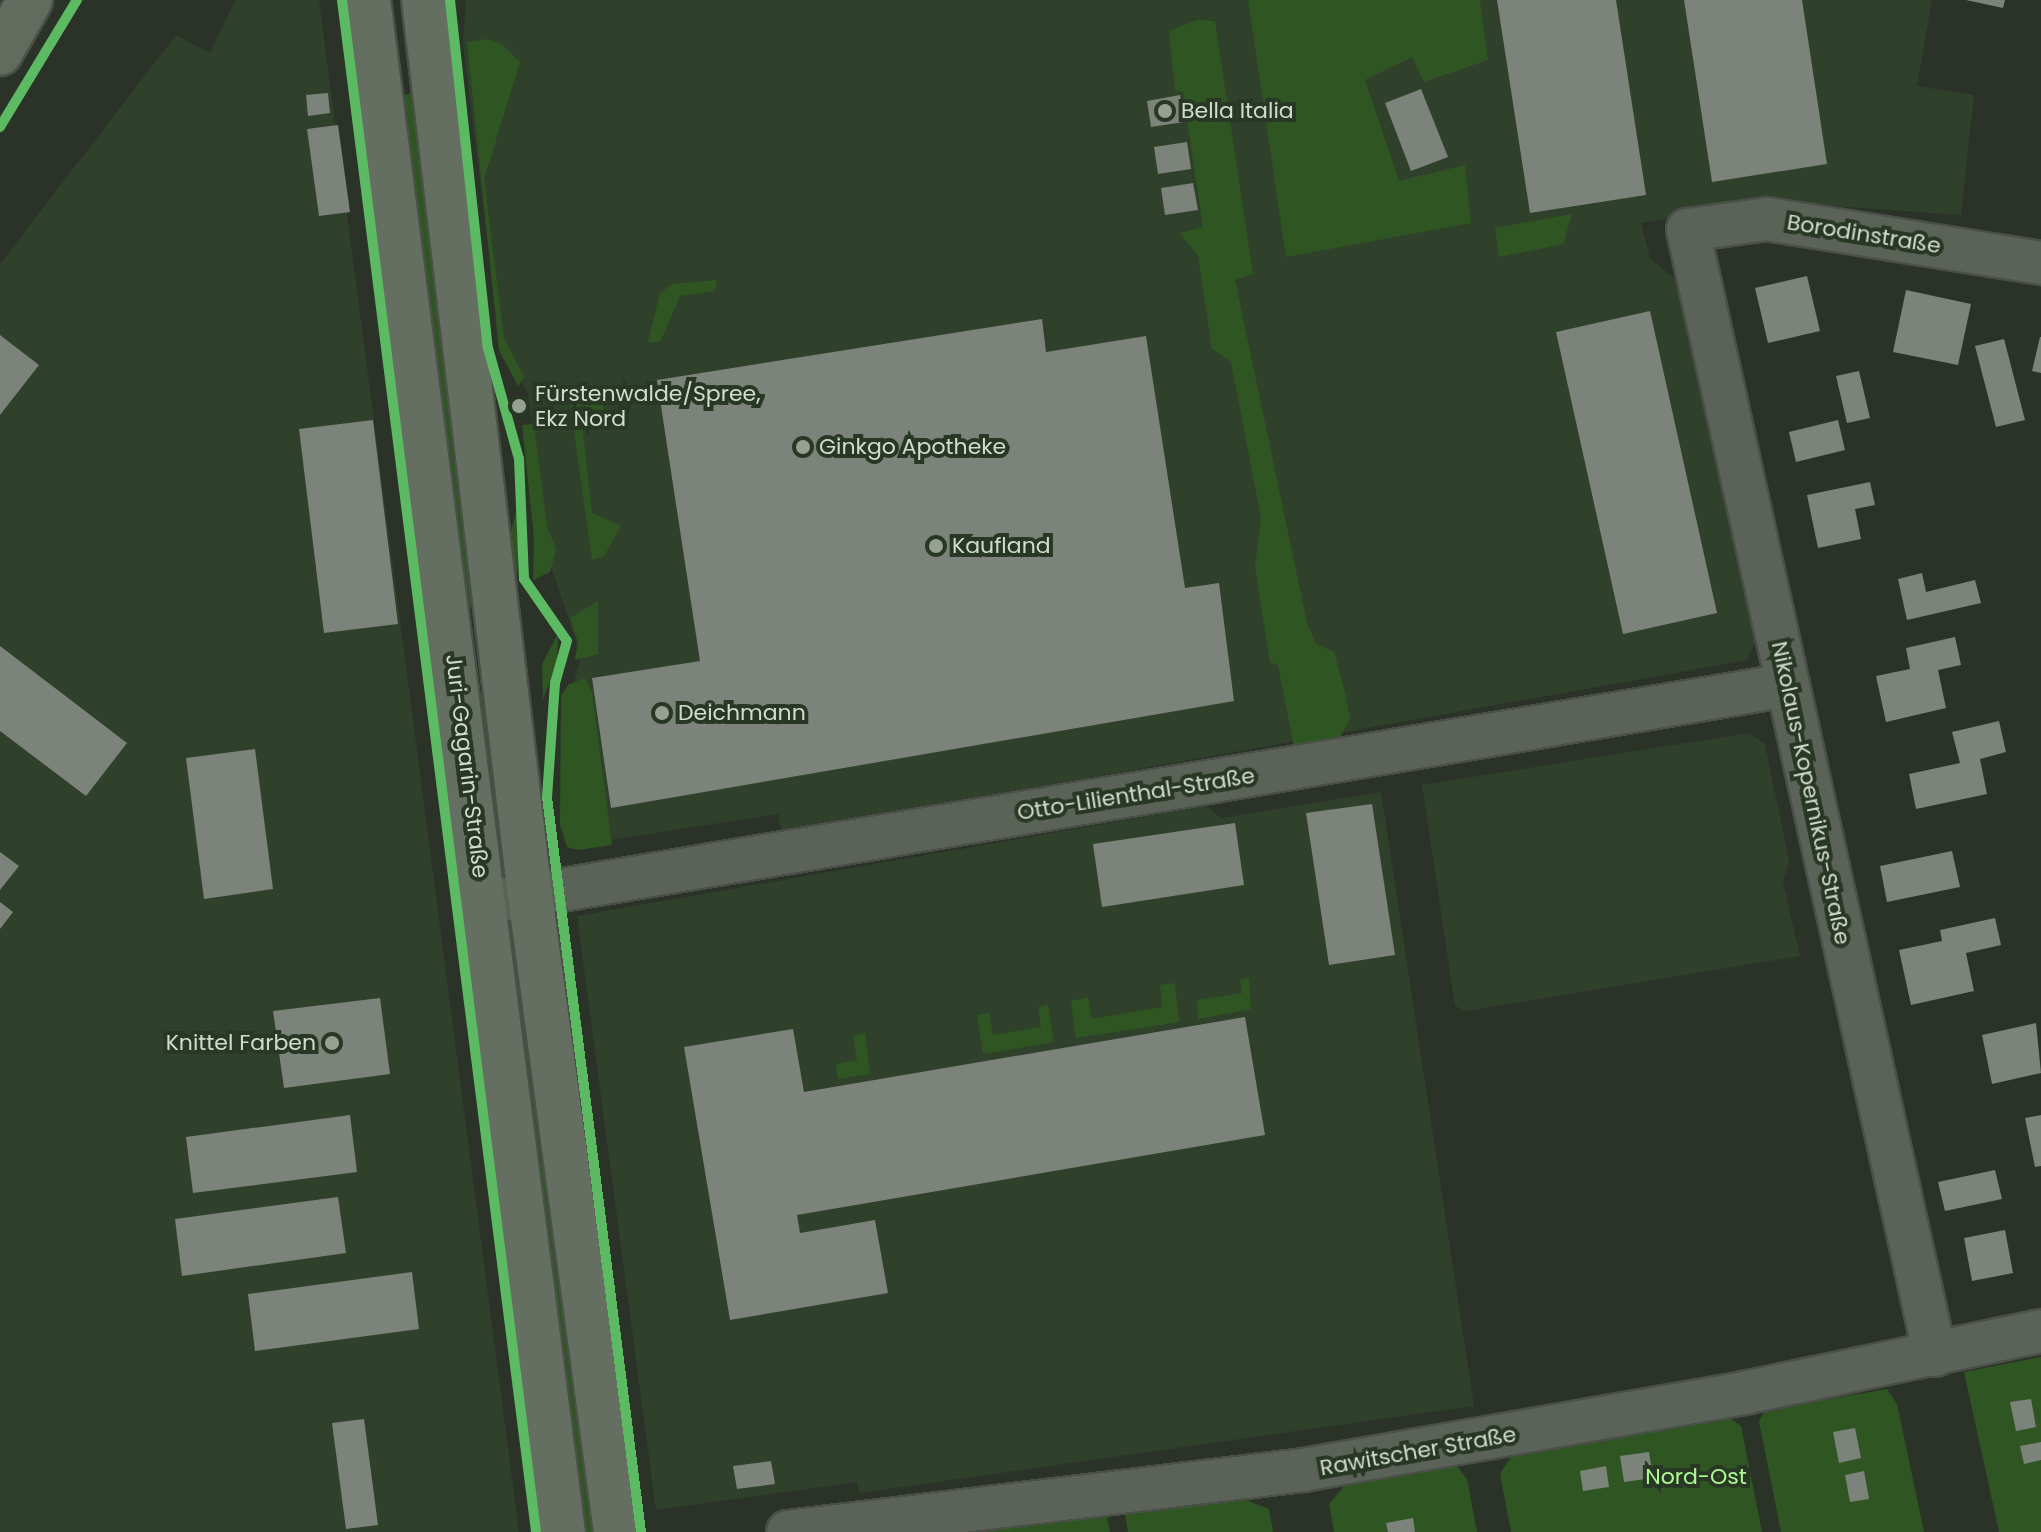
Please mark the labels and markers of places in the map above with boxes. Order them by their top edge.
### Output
place label: Bella Italia [1181,98,1294,124]
marker: Bella Italia [1156,102,1174,120]
place label: Fürstenwalde/Spree, Ekz Nord [535,380,761,432]
marker: Fürstenwalde/Spree, Ekz Nord [510,397,528,415]
place label: Ginkgo Apotheke [819,434,1006,460]
marker: Ginkgo Apotheke [794,438,812,456]
place label: Kaufland [952,533,1051,559]
marker: Kaufland [927,537,945,555]
place label: Deichmann [678,700,806,726]
marker: Deichmann [653,704,671,722]
place label: Knittel Farben [166,1030,316,1056]
marker: Knittel Farben [323,1034,341,1052]

